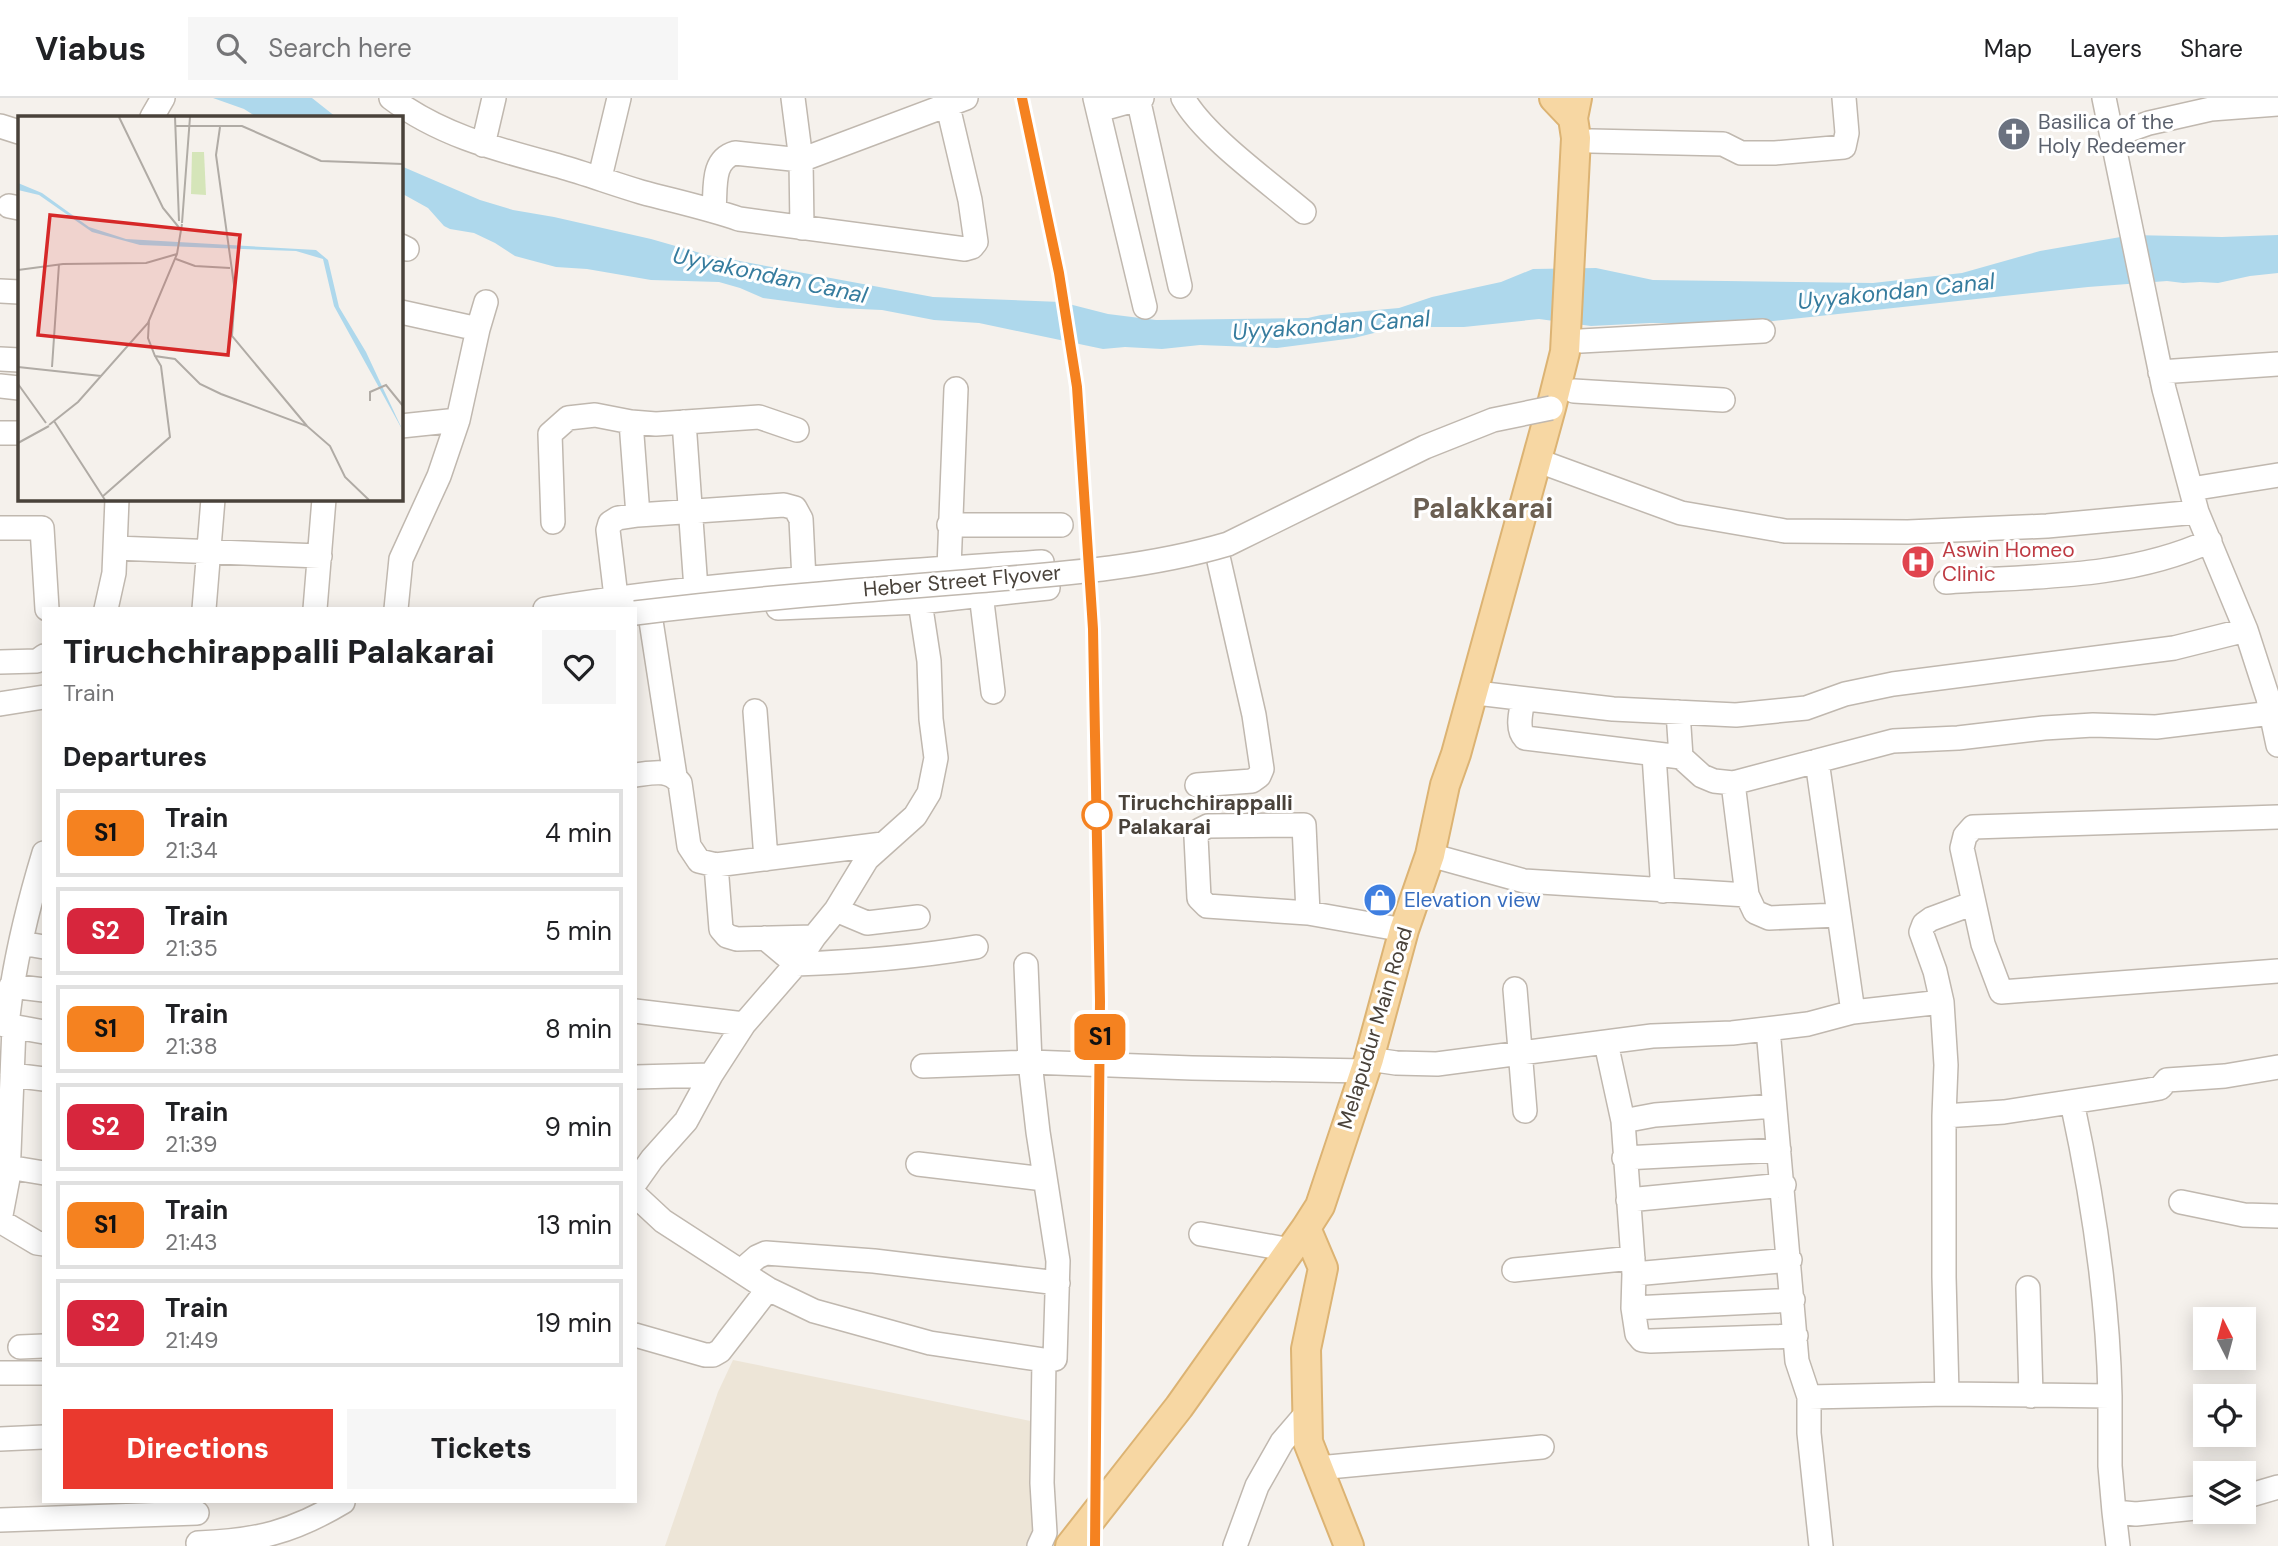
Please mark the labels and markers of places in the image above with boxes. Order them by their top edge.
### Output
place label: Basilica of the Holy Redeemer [2038,108,2186,160]
church icon: Basilica of the Holy Redeemer [1995,115,2033,153]
place label: Aswin Homeo Clinic [1942,536,2075,588]
hospital icon: Aswin Homeo Clinic [1899,543,1937,581]
place label: Tiruchchirappalli Palakarai [1118,789,1293,841]
marker: Tiruchchirappalli Palakarai [1082,800,1112,830]
shop icon: Elevation view [1361,881,1399,919]
place label: Elevation view [1404,886,1541,914]

